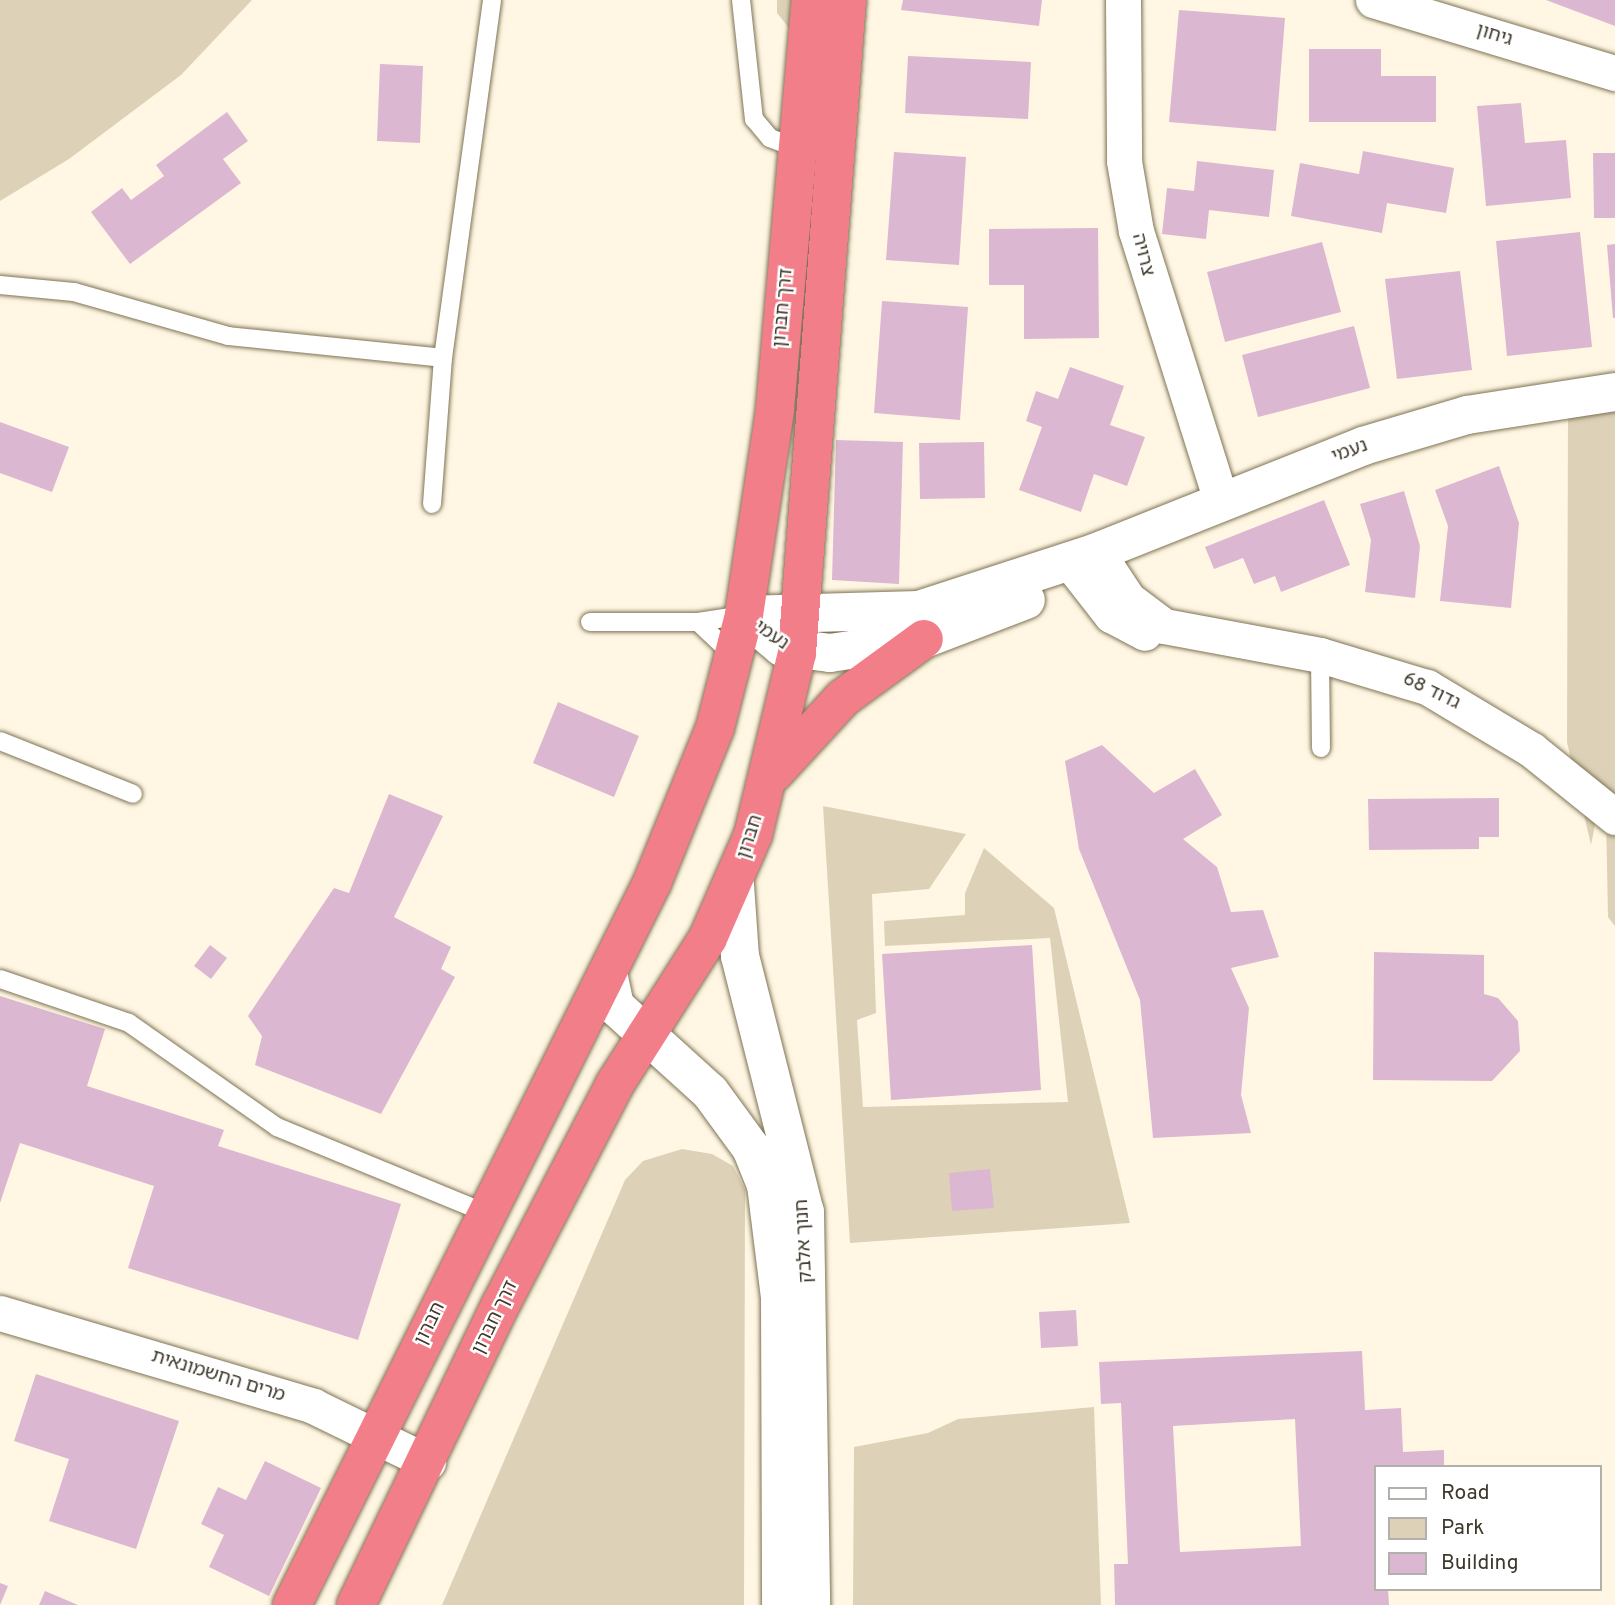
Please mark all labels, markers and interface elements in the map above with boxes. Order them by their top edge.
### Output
street label: גיחון [1473,20,1515,52]
street label: צרויה [1126,231,1158,279]
street label: דרך חברון [769,268,799,348]
street label: נעמי [1329,435,1371,469]
street label: נעמי [749,616,793,656]
street label: גדוד 68 [1399,668,1463,716]
street label: חברון [733,812,769,862]
street label: חנוך אלבק [791,1198,819,1284]
street label: דרך חברון [468,1278,524,1358]
street label: חברון [411,1299,451,1349]
street label: מרים החשמונאית [148,1346,288,1408]
legend [1374,1465,1601,1591]
text: Road [1441,1480,1490,1507]
text: Park [1441,1515,1484,1542]
text: Building [1441,1550,1519,1577]

